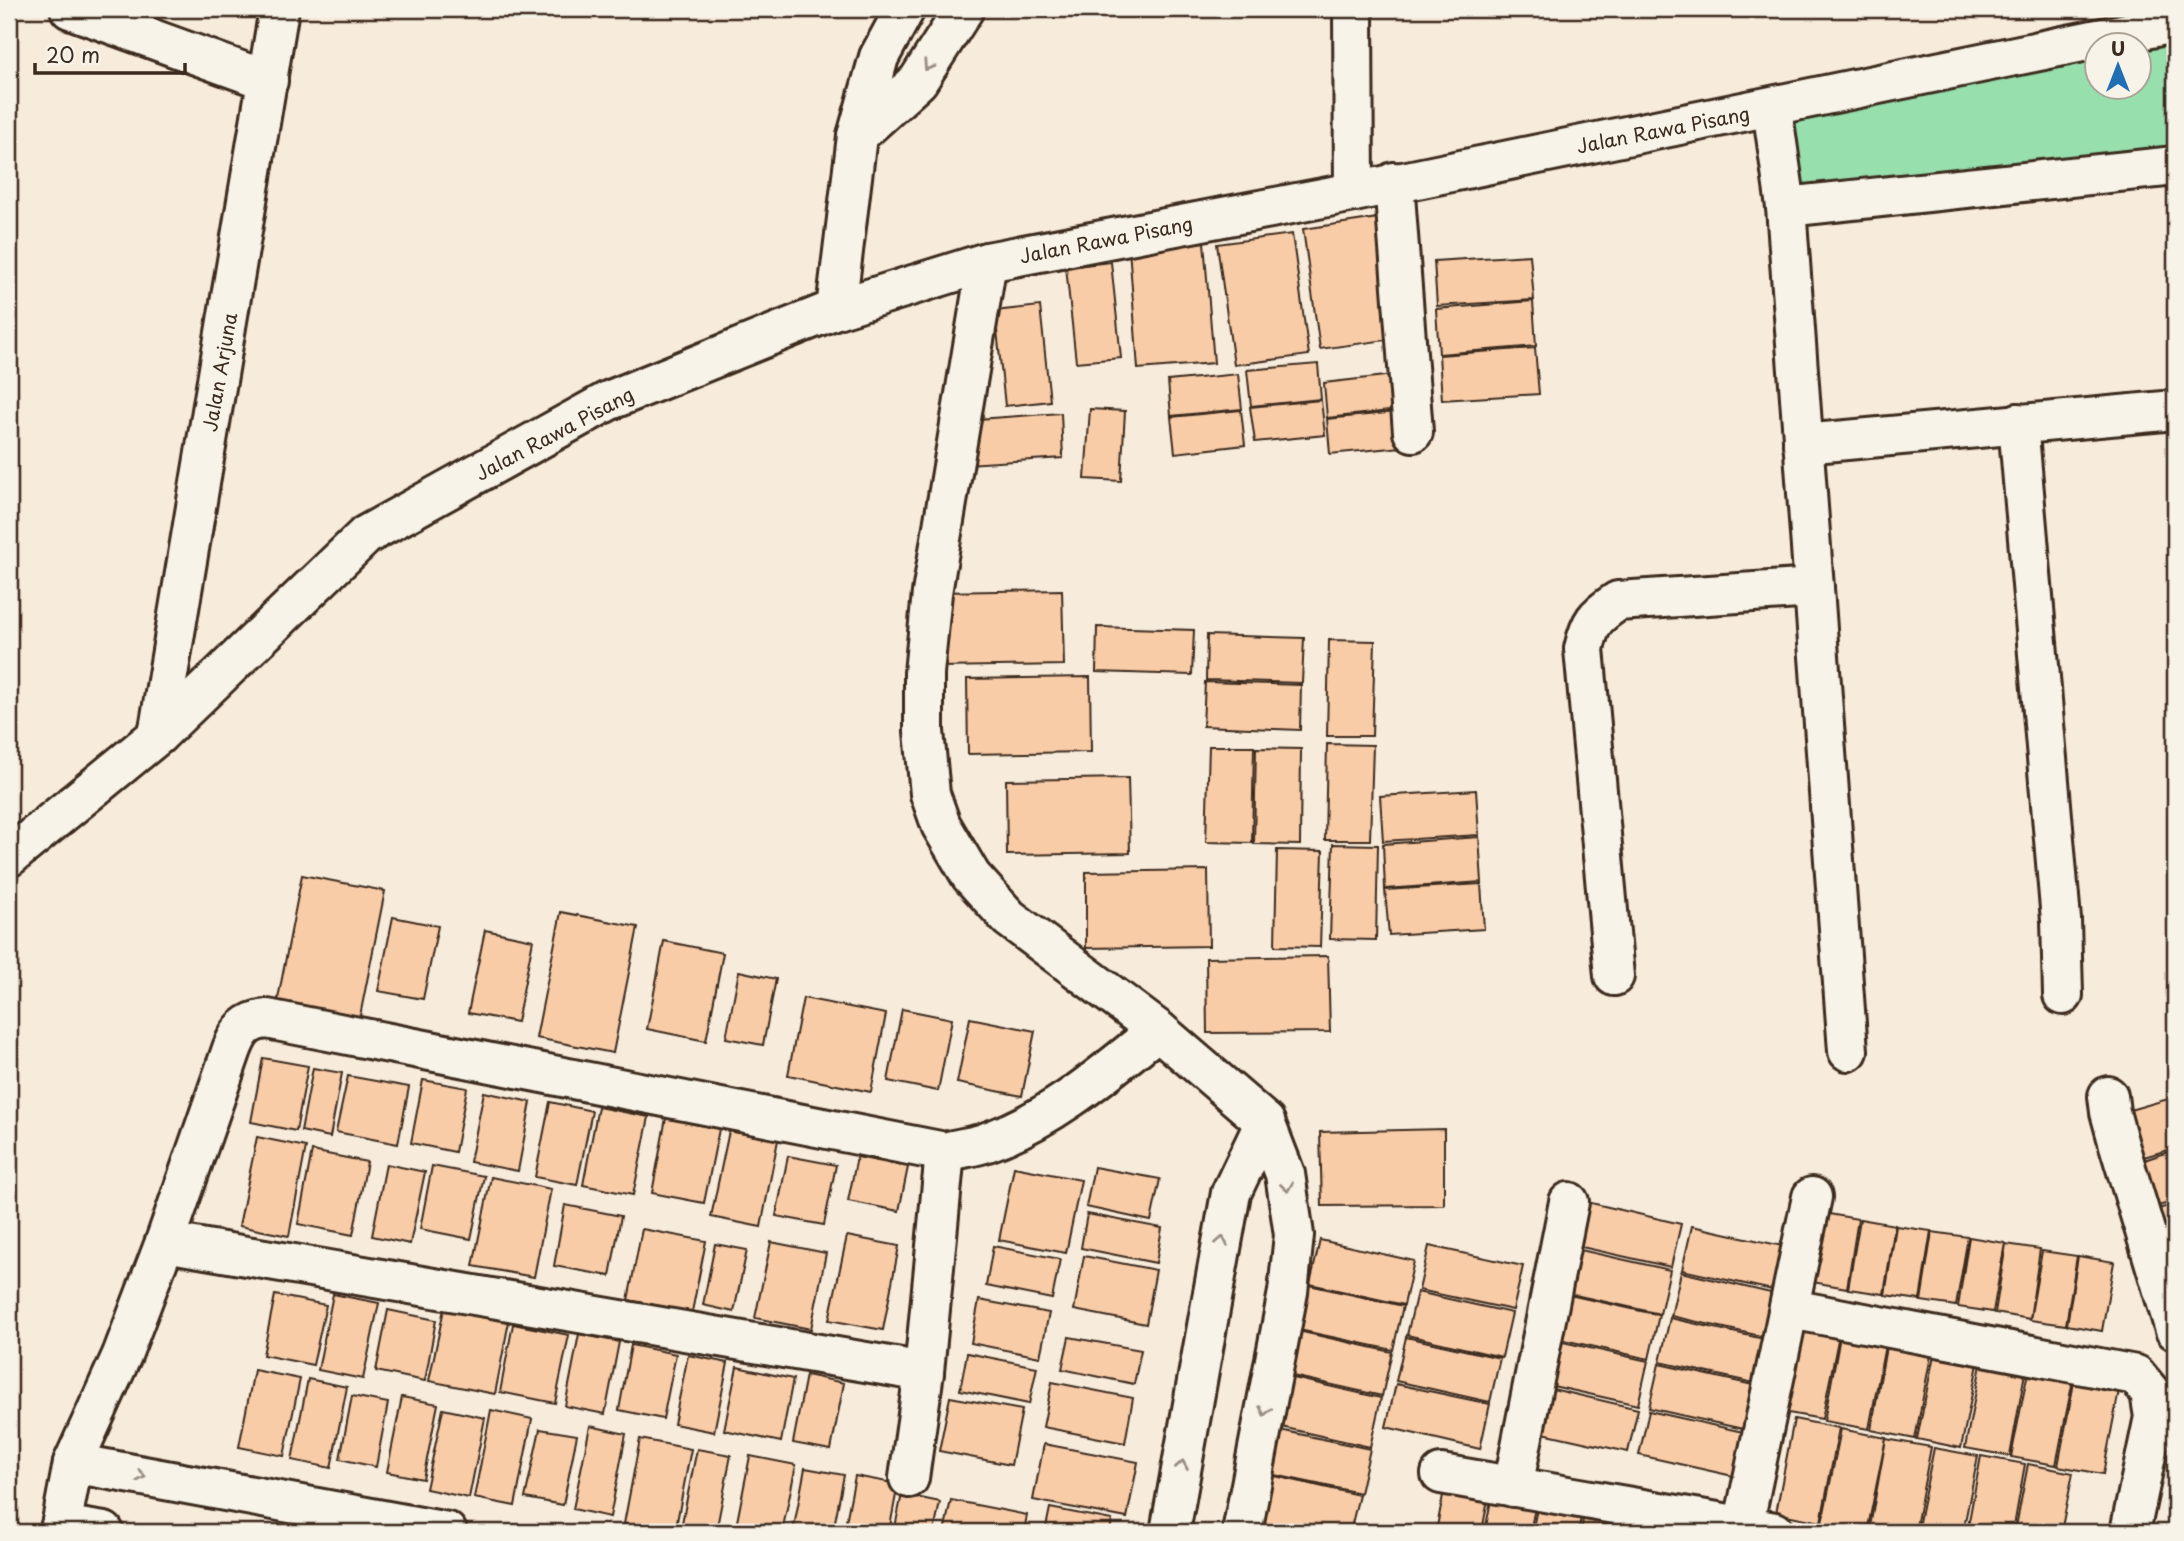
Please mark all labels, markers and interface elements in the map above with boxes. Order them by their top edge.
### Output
scale bar [35,32,186,76]
north arrow [2082,32,2152,102]
text: U [2111,34,2125,62]
text: 20 m [46,38,100,70]
one-way arrow [923,59,936,72]
street label: Jalan Rawa Pisang [1574,98,1752,160]
street label: Jalan Rawa Pisang [1017,208,1195,270]
street label: Jalan Arjuna [195,310,243,434]
street label: Jalan Rawa Pisang [470,379,638,487]
one-way arrow [1279,1181,1294,1192]
one-way arrow [1213,1235,1228,1247]
one-way arrow [1258,1405,1273,1417]
one-way arrow [1174,1459,1189,1471]
one-way arrow [135,1468,146,1483]

